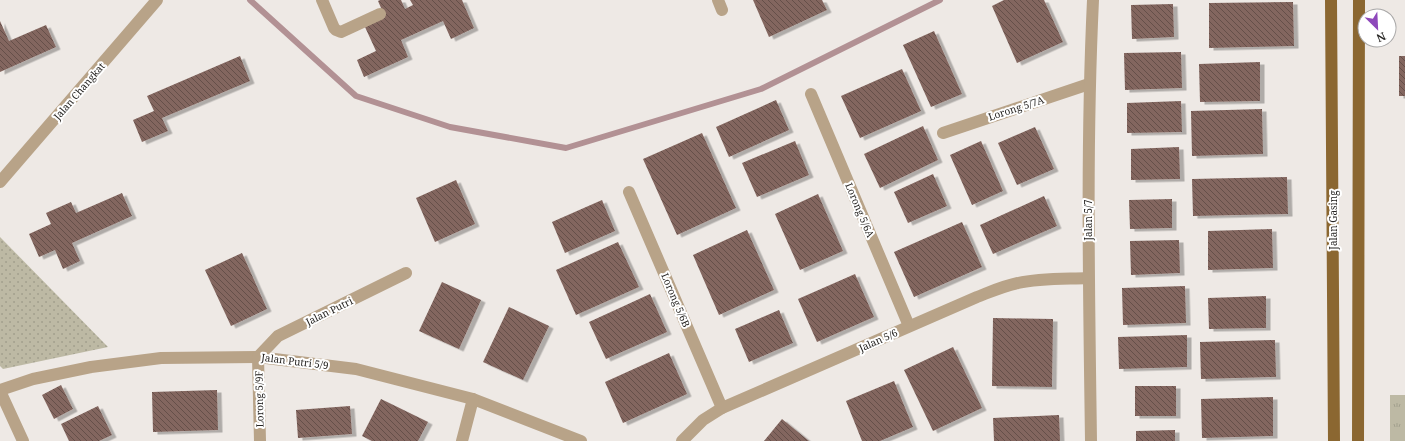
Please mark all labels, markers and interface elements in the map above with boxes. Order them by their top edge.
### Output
north arrow [1357,8,1397,48]
text: N [1374,29,1388,46]
street label: Jalan Changkat [49,59,108,123]
street label: Lorong 5/7A [986,92,1047,124]
street label: Lorong 5/6A [842,181,878,240]
street label: Jalan Gasing [1326,190,1340,251]
street label: Jalan 5/7 [1081,199,1095,242]
street label: Lorong 5/6B [658,271,694,329]
street label: Jalan Putri [302,293,356,329]
street label: Jalan 5/6 [855,325,900,355]
street label: Jalan Putri 5/9 [260,350,329,372]
street label: Lorong 5/9F [252,370,266,428]

